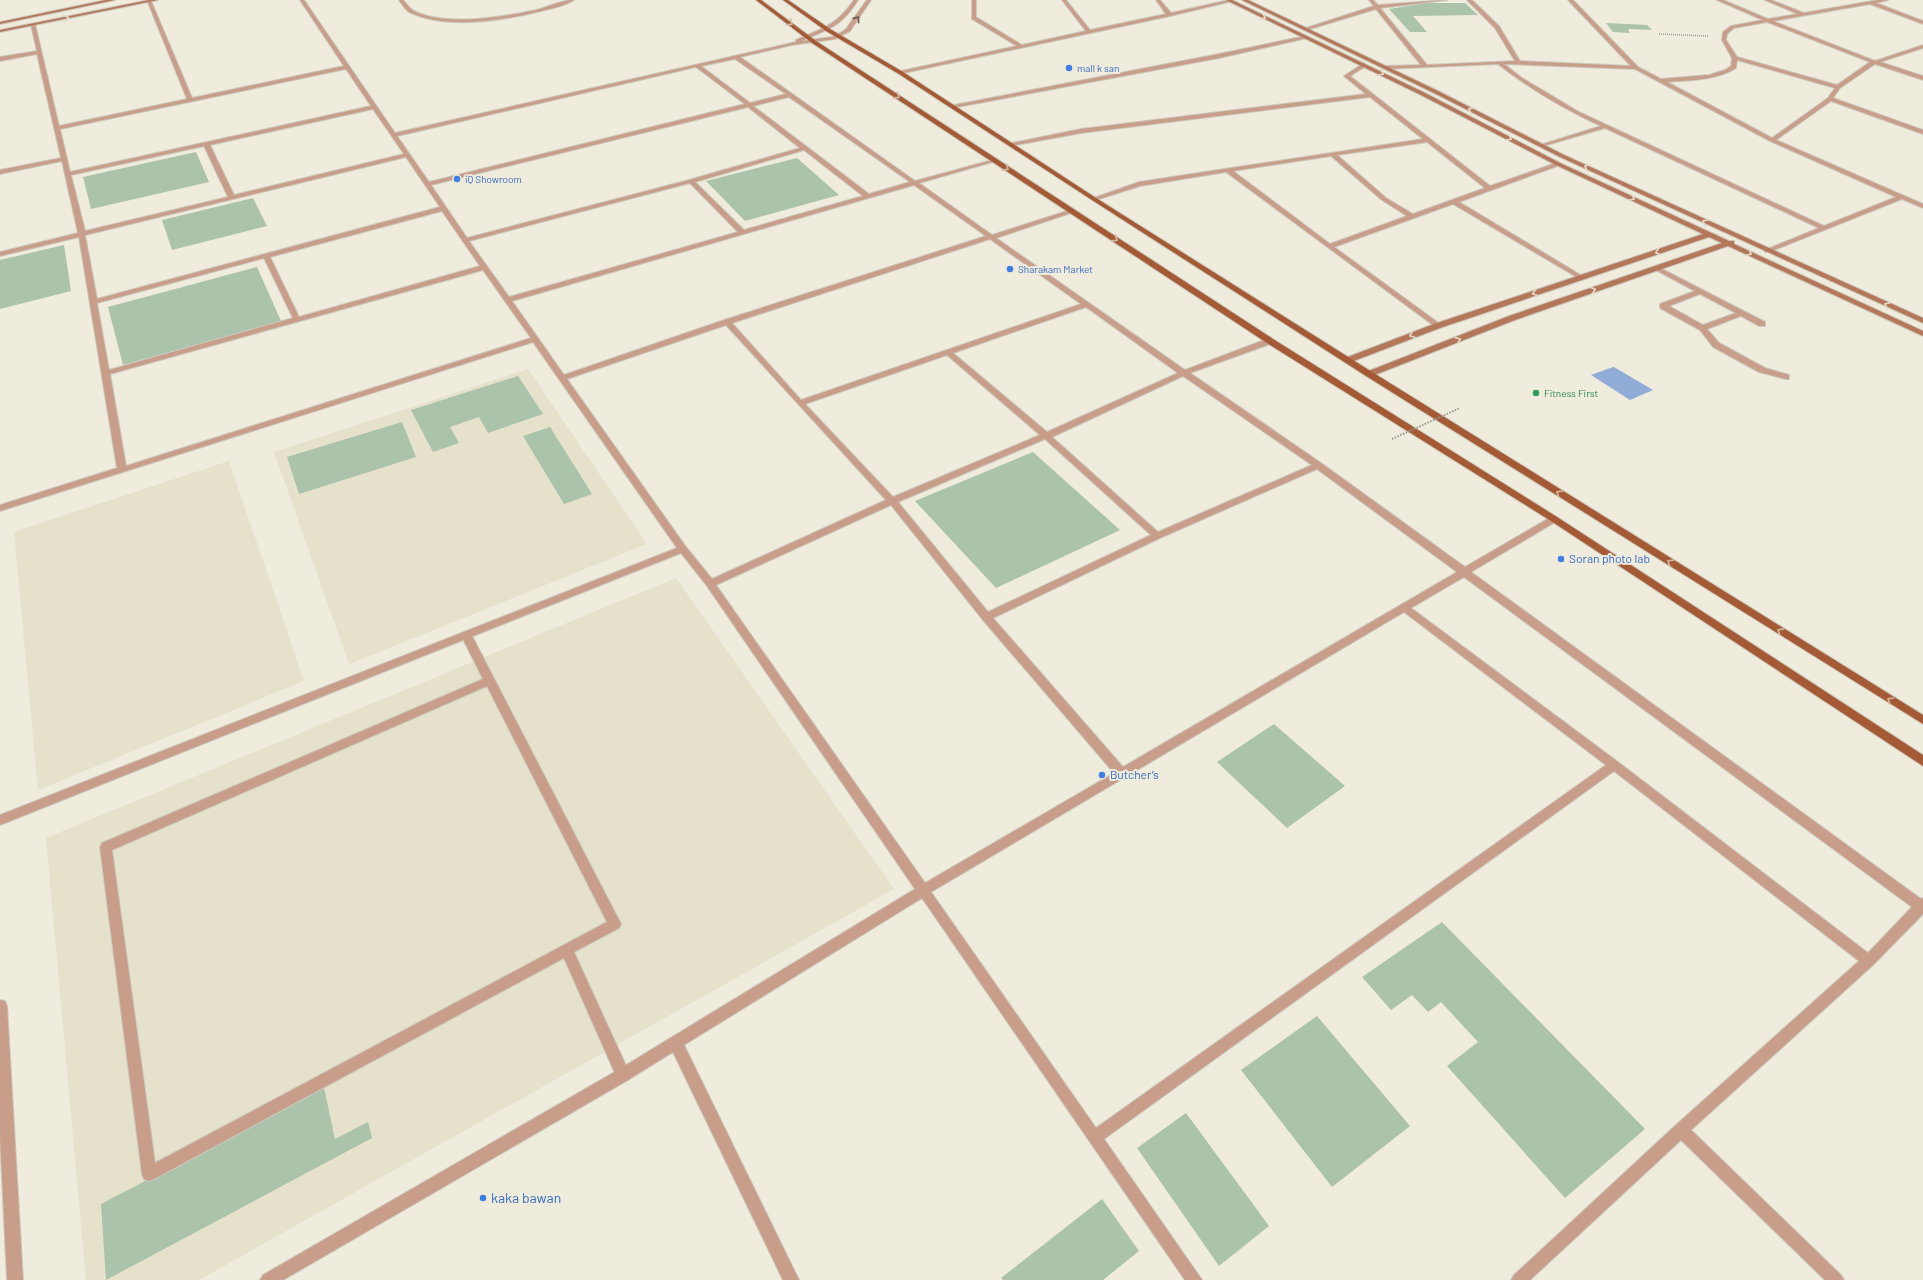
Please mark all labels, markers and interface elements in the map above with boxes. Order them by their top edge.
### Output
one-way arrow [1259,12,1267,20]
one-way arrow [63,14,69,23]
one-way arrow [852,16,859,23]
one-way arrow [785,18,792,25]
place label: mall k san [1077,62,1119,74]
marker: mall k san [1064,63,1074,73]
one-way arrow [1377,68,1384,76]
one-way arrow [893,91,900,99]
one-way arrow [1468,107,1475,115]
one-way arrow [1505,134,1512,141]
one-way arrow [1002,163,1009,170]
one-way arrow [1584,164,1592,172]
place label: iQ Showroom [465,173,522,185]
marker: iQ Showroom [452,174,462,184]
one-way arrow [1627,193,1635,201]
one-way arrow [1702,219,1709,227]
one-way arrow [1110,234,1117,241]
one-way arrow [1655,247,1662,256]
one-way arrow [1746,249,1753,257]
place label: Sharakam Market [1018,263,1093,275]
marker: Sharakam Market [1005,264,1015,274]
one-way arrow [1589,286,1596,295]
one-way arrow [1532,289,1539,297]
one-way arrow [1884,302,1892,310]
one-way arrow [1409,331,1416,339]
one-way arrow [1454,336,1461,344]
place label: Fitness First [1544,387,1599,399]
marker: Fitness First [1531,388,1541,398]
one-way arrow [1556,490,1563,497]
place label: Soran photo lab [1569,551,1650,565]
marker: Soran photo lab [1556,554,1566,564]
one-way arrow [1667,559,1674,566]
one-way arrow [1777,628,1784,635]
one-way arrow [1887,697,1894,704]
place label: Butcher’s [1110,767,1159,781]
marker: Butcher’s [1097,770,1107,780]
place label: kaka bawan [491,1189,561,1206]
marker: kaka bawan [478,1193,488,1203]

